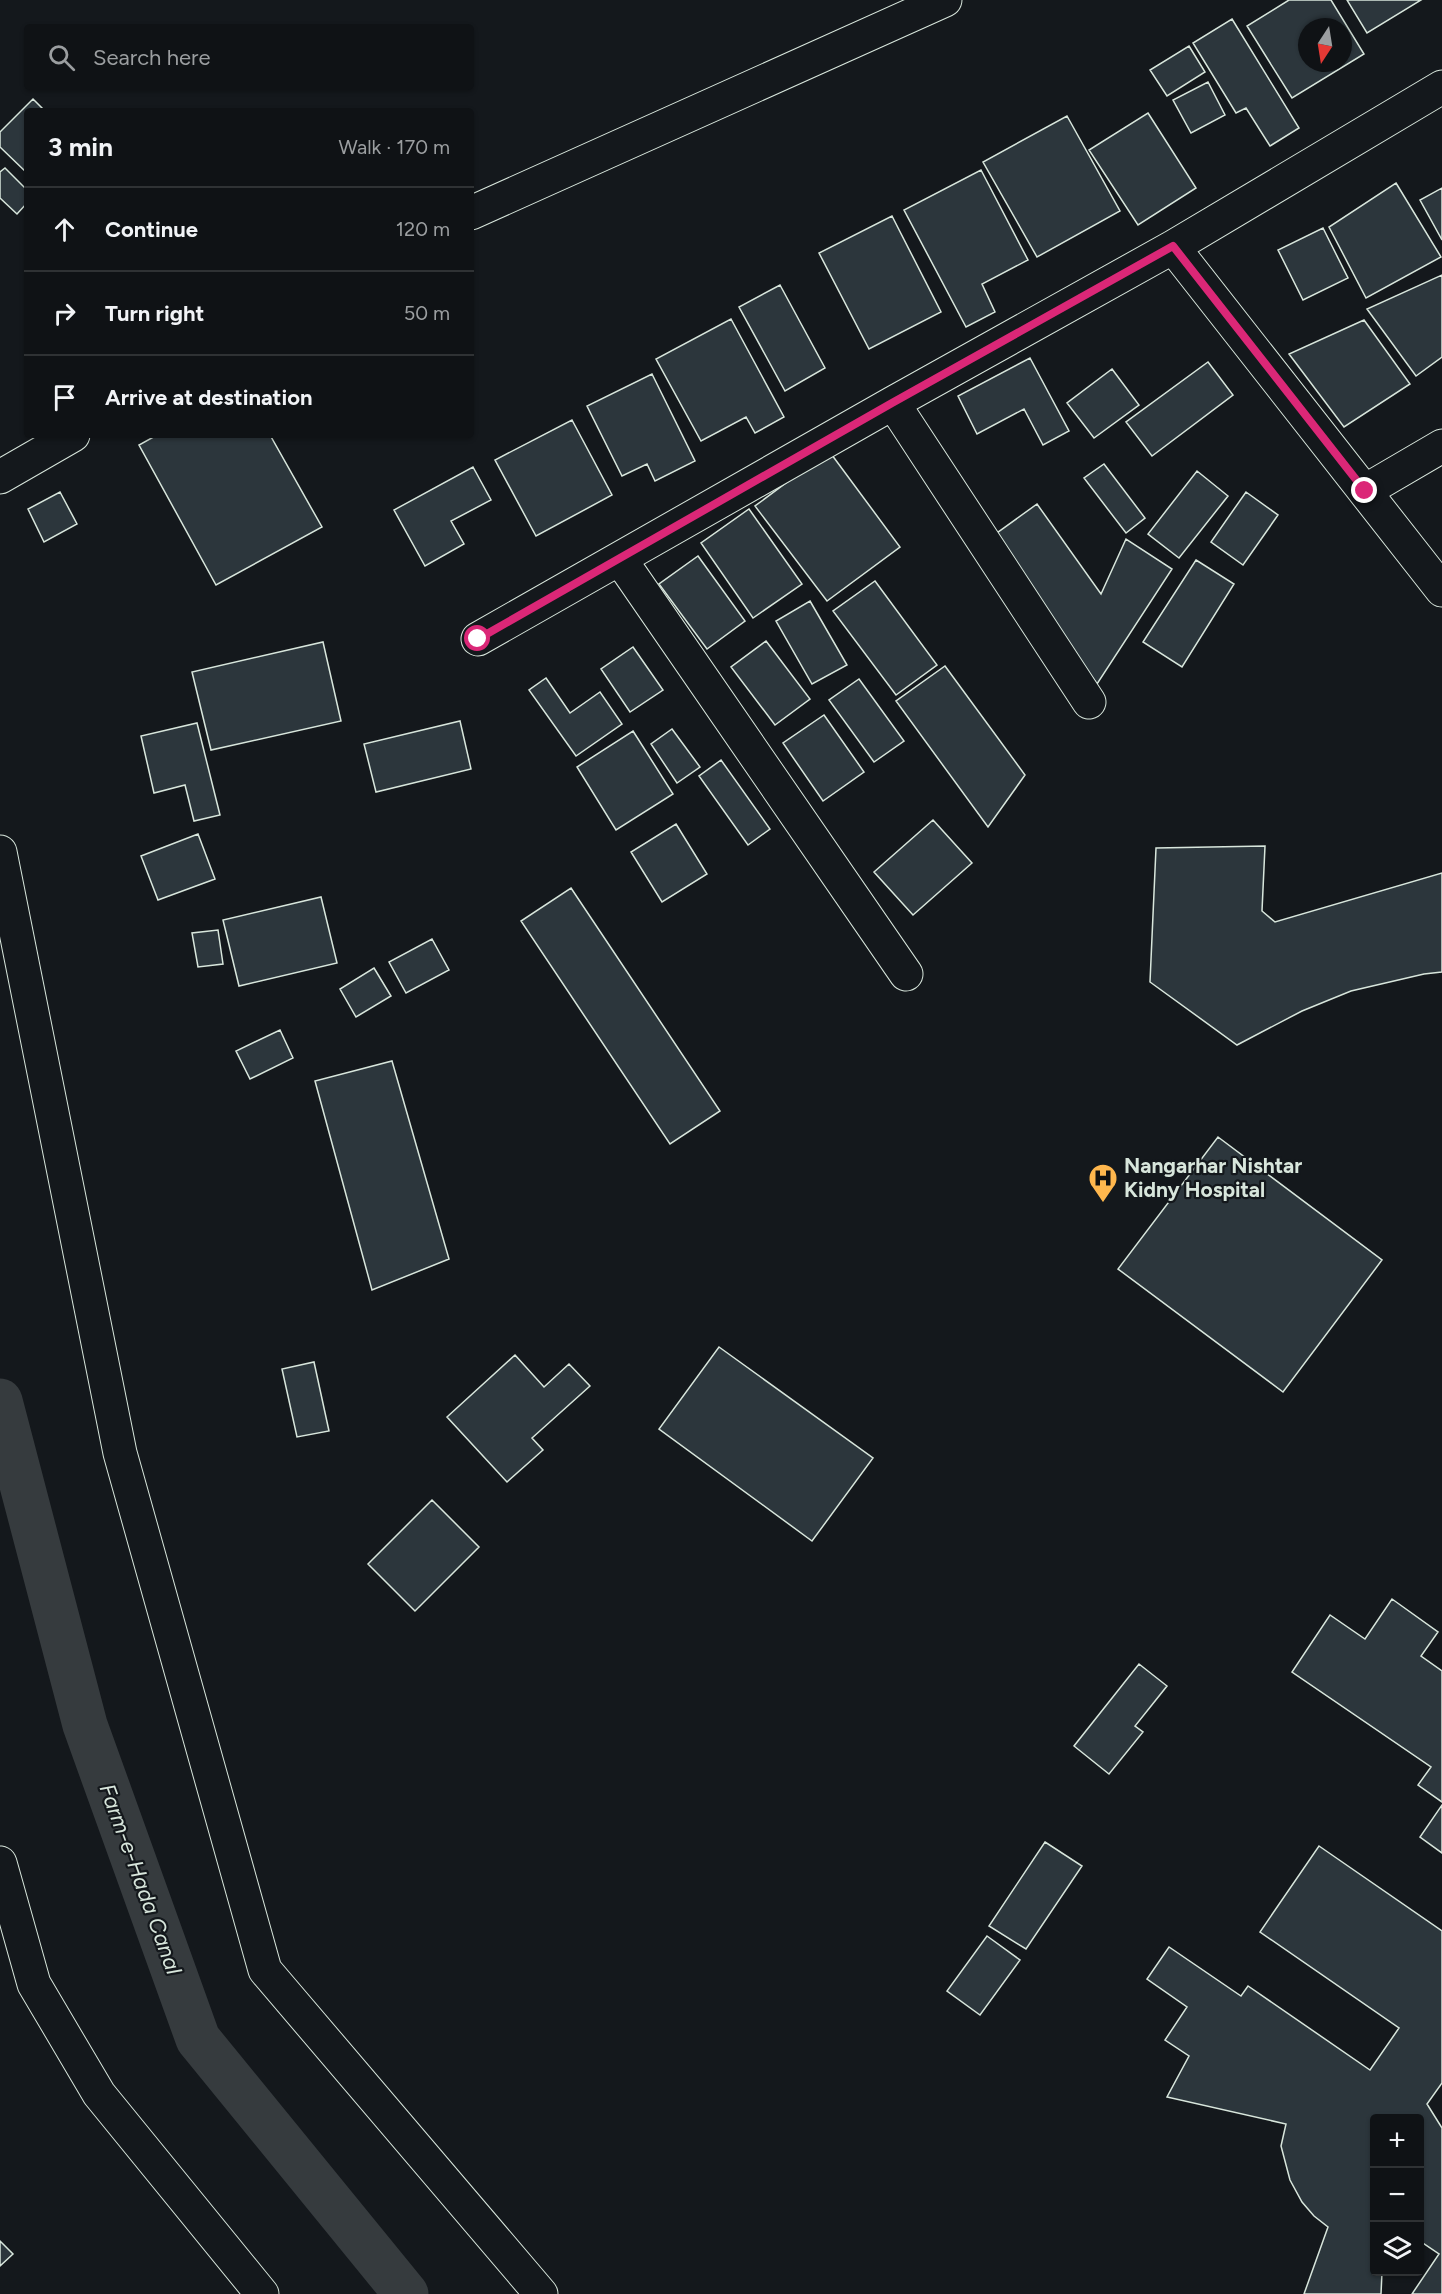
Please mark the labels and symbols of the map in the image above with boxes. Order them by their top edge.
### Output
north arrow [1298,18,1352,72]
route end [1351,477,1377,503]
route start [464,625,490,651]
place label: Nangarhar Nishtar Kidny Hospital [1124,1153,1302,1202]
hospital icon: Nangarhar Nishtar Kidny Hospital [1087,1162,1119,1204]
water label: Farm-e-Hada Canal [93,1780,188,1978]

